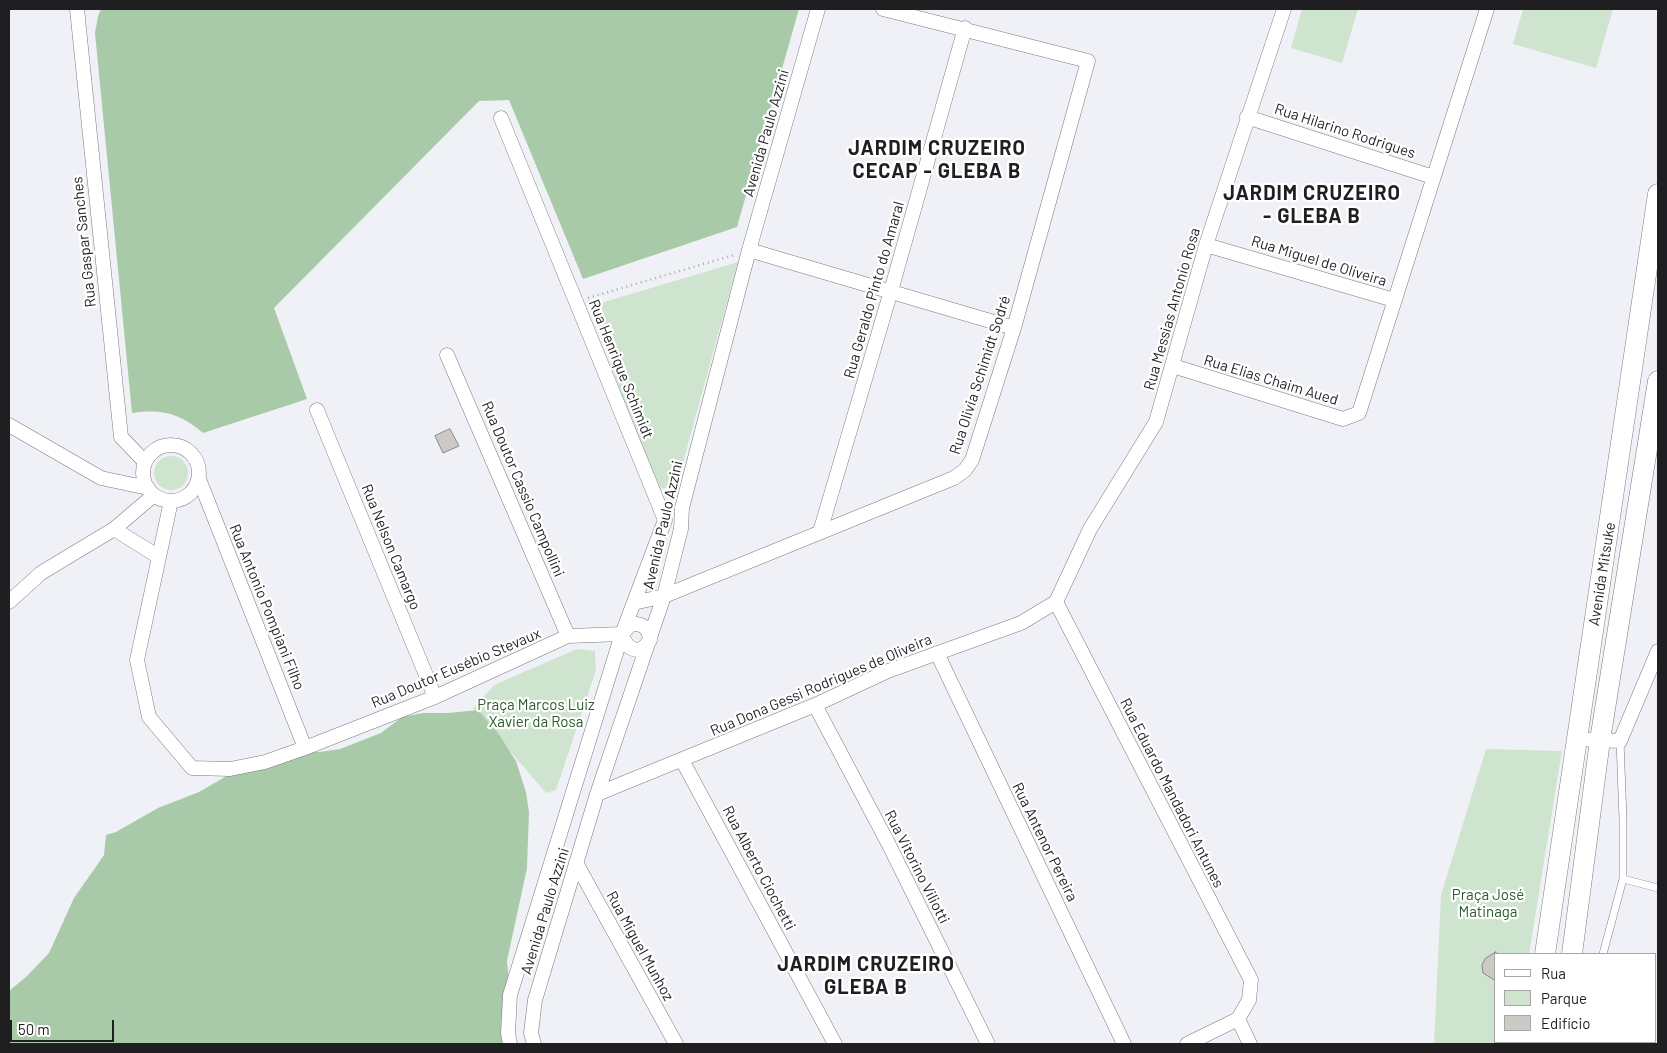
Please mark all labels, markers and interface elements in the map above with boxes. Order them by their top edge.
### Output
street label: Avenida Paulo Azzini [739,67,793,199]
street label: Rua Hilarino Rodrigues [1272,100,1418,162]
district label: JARDIM CRUZEIRO CECAP - GLEBA B [846,136,1028,183]
street label: Rua Gaspar Sanches [68,176,100,308]
district label: JARDIM CRUZEIRO - GLEBA B [1221,181,1403,228]
street label: Rua Geraldo Pinto do Amaral [840,199,908,381]
street label: Rua Messias Antonio Rosa [1140,226,1204,392]
street label: Rua Miguel de Oliveira [1249,232,1389,290]
street label: Rua Olivia Schimidt Sodré [946,293,1014,457]
street label: Rua Henrique Schimidt [585,297,657,441]
street label: Rua Elias Chaim Aued [1202,351,1340,409]
street label: Rua Doutor Cassio Campollini [478,398,568,580]
street label: Avenida Paulo Azzini [639,459,687,591]
street label: Rua Nelson Camargo [358,481,424,613]
street label: Rua Antonio Pompiani Filho [225,521,309,693]
street label: Avenida Mitsuke [1585,521,1619,627]
street label: Rua Doutor Eusébio Stevaux [369,624,543,712]
street label: Rua Dona Gessi Rodrigues de Oliveira [708,630,934,740]
street label: Rua Eduardo Mandadori Antunes [1116,695,1228,891]
park label: Praça Marcos Luiz Xavier da Rosa [477,696,595,731]
street label: Rua Antenor Pereira [1008,780,1082,904]
street label: Rua Alberto Ciochetti [719,803,799,933]
street label: Rua Vitorino Viliotti [881,807,953,927]
street label: Avenida Paulo Azzini [517,845,573,977]
park label: Praça José Matinaga [1452,886,1524,921]
street label: Rua Miguel Munhoz [602,888,678,1004]
district label: JARDIM CRUZEIRO GLEBA B [775,952,957,999]
legend [1494,953,1657,1043]
text: Rua [1541,964,1566,982]
text: Parque [1541,989,1587,1007]
scale bar [12,1010,116,1042]
text: Edifício [1541,1014,1590,1032]
text: 50 m [18,1020,50,1038]

